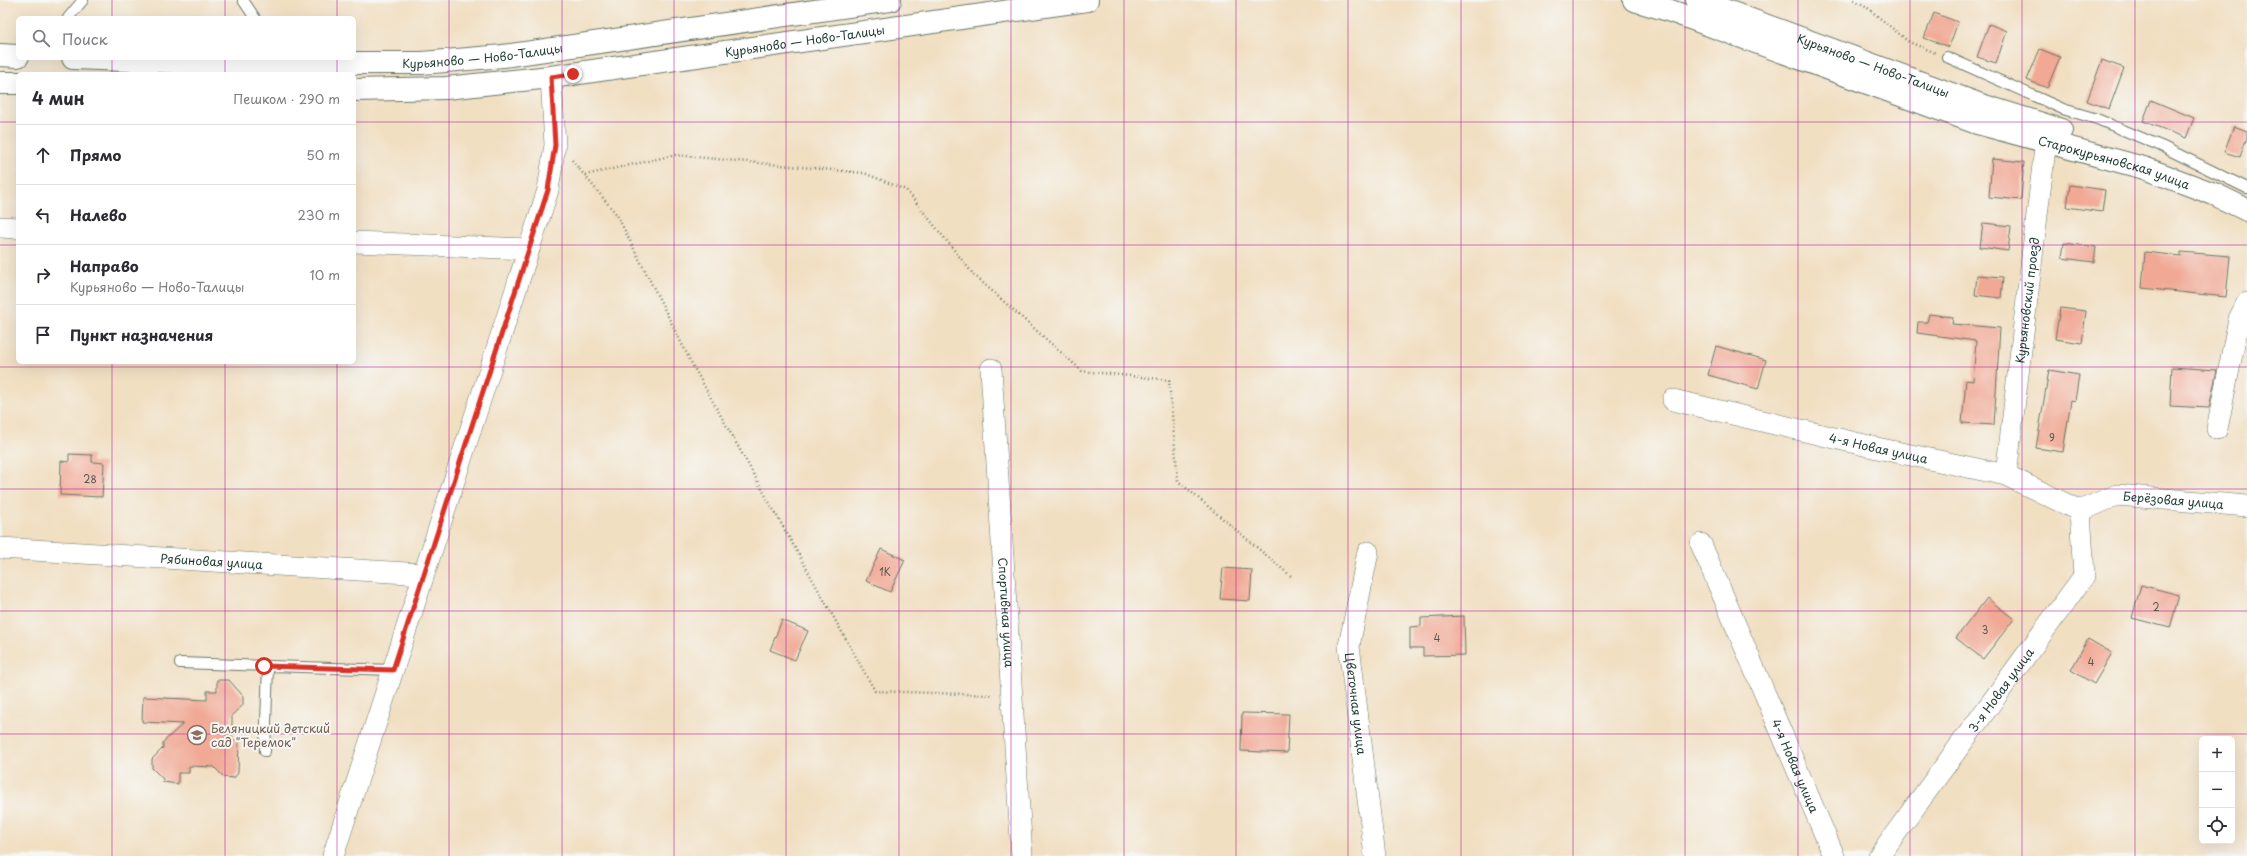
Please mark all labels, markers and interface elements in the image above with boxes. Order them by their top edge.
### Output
search box [16,16,356,60]
street label: Курьяново — Ново-Талицы [724,20,886,61]
icon: search [30,27,52,49]
text: Поиск [62,27,108,50]
street label: Курьяново — Ново-Талицы [1795,29,1952,102]
street label: Курьяново — Ново-Талицы [402,38,564,72]
route end [564,65,582,83]
text: 4 мин [32,85,85,111]
text: Пешком · 290 m [233,89,340,108]
street label: Старокурьяновская улица [2036,131,2193,193]
text: Прямо [70,143,121,166]
icon: ahead [32,144,54,166]
text: 50 m [306,145,340,164]
text: Налево [70,203,127,226]
icon: left [32,204,54,226]
text: 230 m [298,205,340,224]
street label: Курьяновский проезд [2010,236,2043,364]
text: Направо [70,254,139,277]
icon: right [32,264,54,286]
text: 10 m [310,265,340,284]
text: Курьяново — Ново-Талицы [70,277,244,296]
text: Пункт назначения [70,323,213,346]
icon: arrive [32,324,54,346]
street label: 4-я Новая улица [1827,428,1930,467]
house number: 9 [2049,430,2055,445]
house number: 28 [83,471,97,486]
street label: Берёзовая улица [2122,487,2225,513]
street label: Рябиновая улица [160,549,264,573]
street label: Спортивная улица [994,557,1019,669]
house number: 1К [879,564,891,579]
house number: 2 [2152,599,2160,614]
house number: 3 [1982,622,1988,637]
house number: 4 [1434,630,1441,645]
street label: 3-я Новая улица [1964,644,2038,736]
street label: Цветочная улица [1341,652,1371,756]
house number: 4 [2088,654,2095,669]
route start [255,657,273,675]
street label: 4-я Новая улица [1768,716,1824,816]
place label: Беляницкий детский сад "Теремок" [211,719,330,751]
school or university icon: Беляницкий детский сад "Теремок" [186,724,208,746]
map controls [2199,736,2235,844]
button: + [2199,736,2235,772]
button: − [2199,772,2235,808]
button: locate [2199,808,2235,844]

